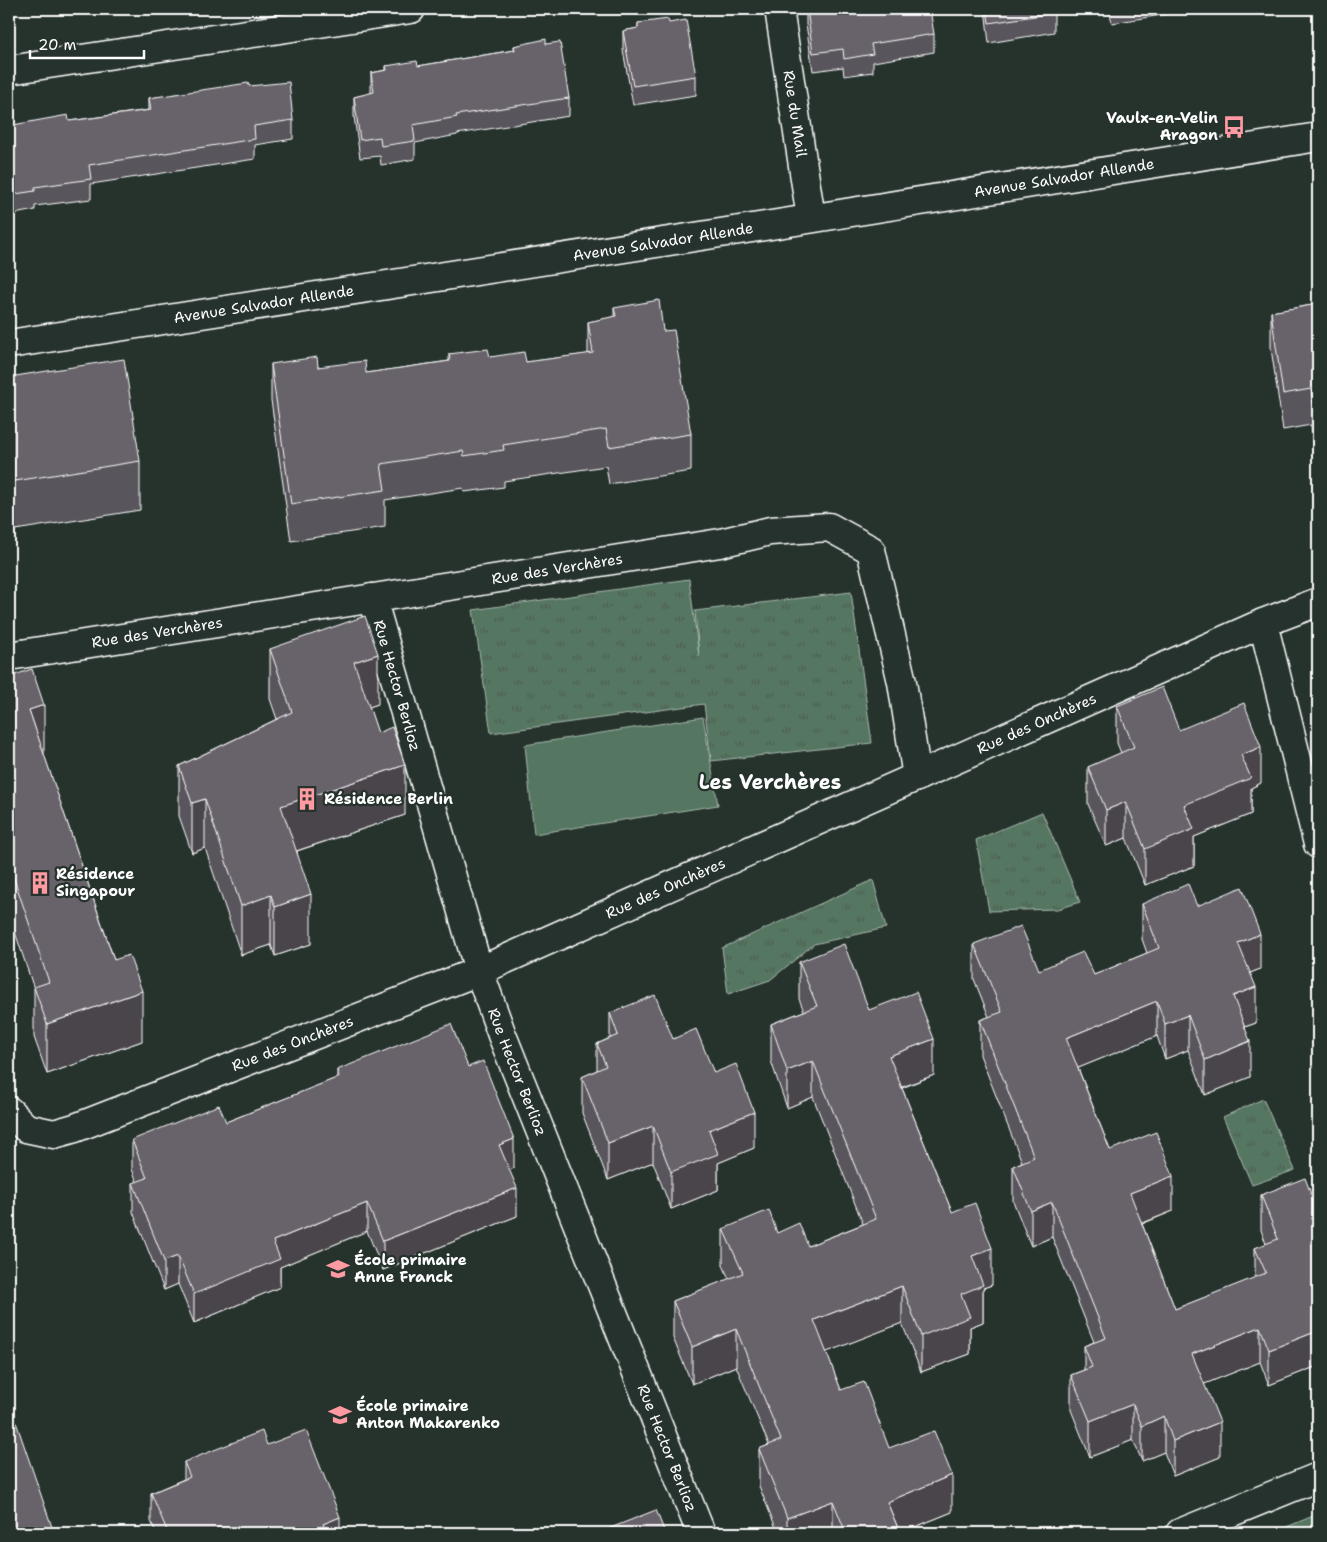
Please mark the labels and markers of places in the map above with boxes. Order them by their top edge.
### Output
place label: Vaulx-en-Velin Aragon [1106,108,1218,145]
bus stop icon: Vaulx-en-Velin Aragon [1221,114,1247,140]
building icon: Résidence Berlin [294,786,320,812]
place label: Résidence Berlin [324,789,453,809]
place label: Résidence Singapour [56,864,135,901]
building icon: Résidence Singapour [27,870,53,896]
place label: École primaire Anne Franck [354,1249,467,1287]
school or university icon: École primaire Anne Franck [325,1256,351,1282]
place label: École primaire Anton Makarenko [356,1395,500,1433]
school or university icon: École primaire Anton Makarenko [327,1402,353,1428]

